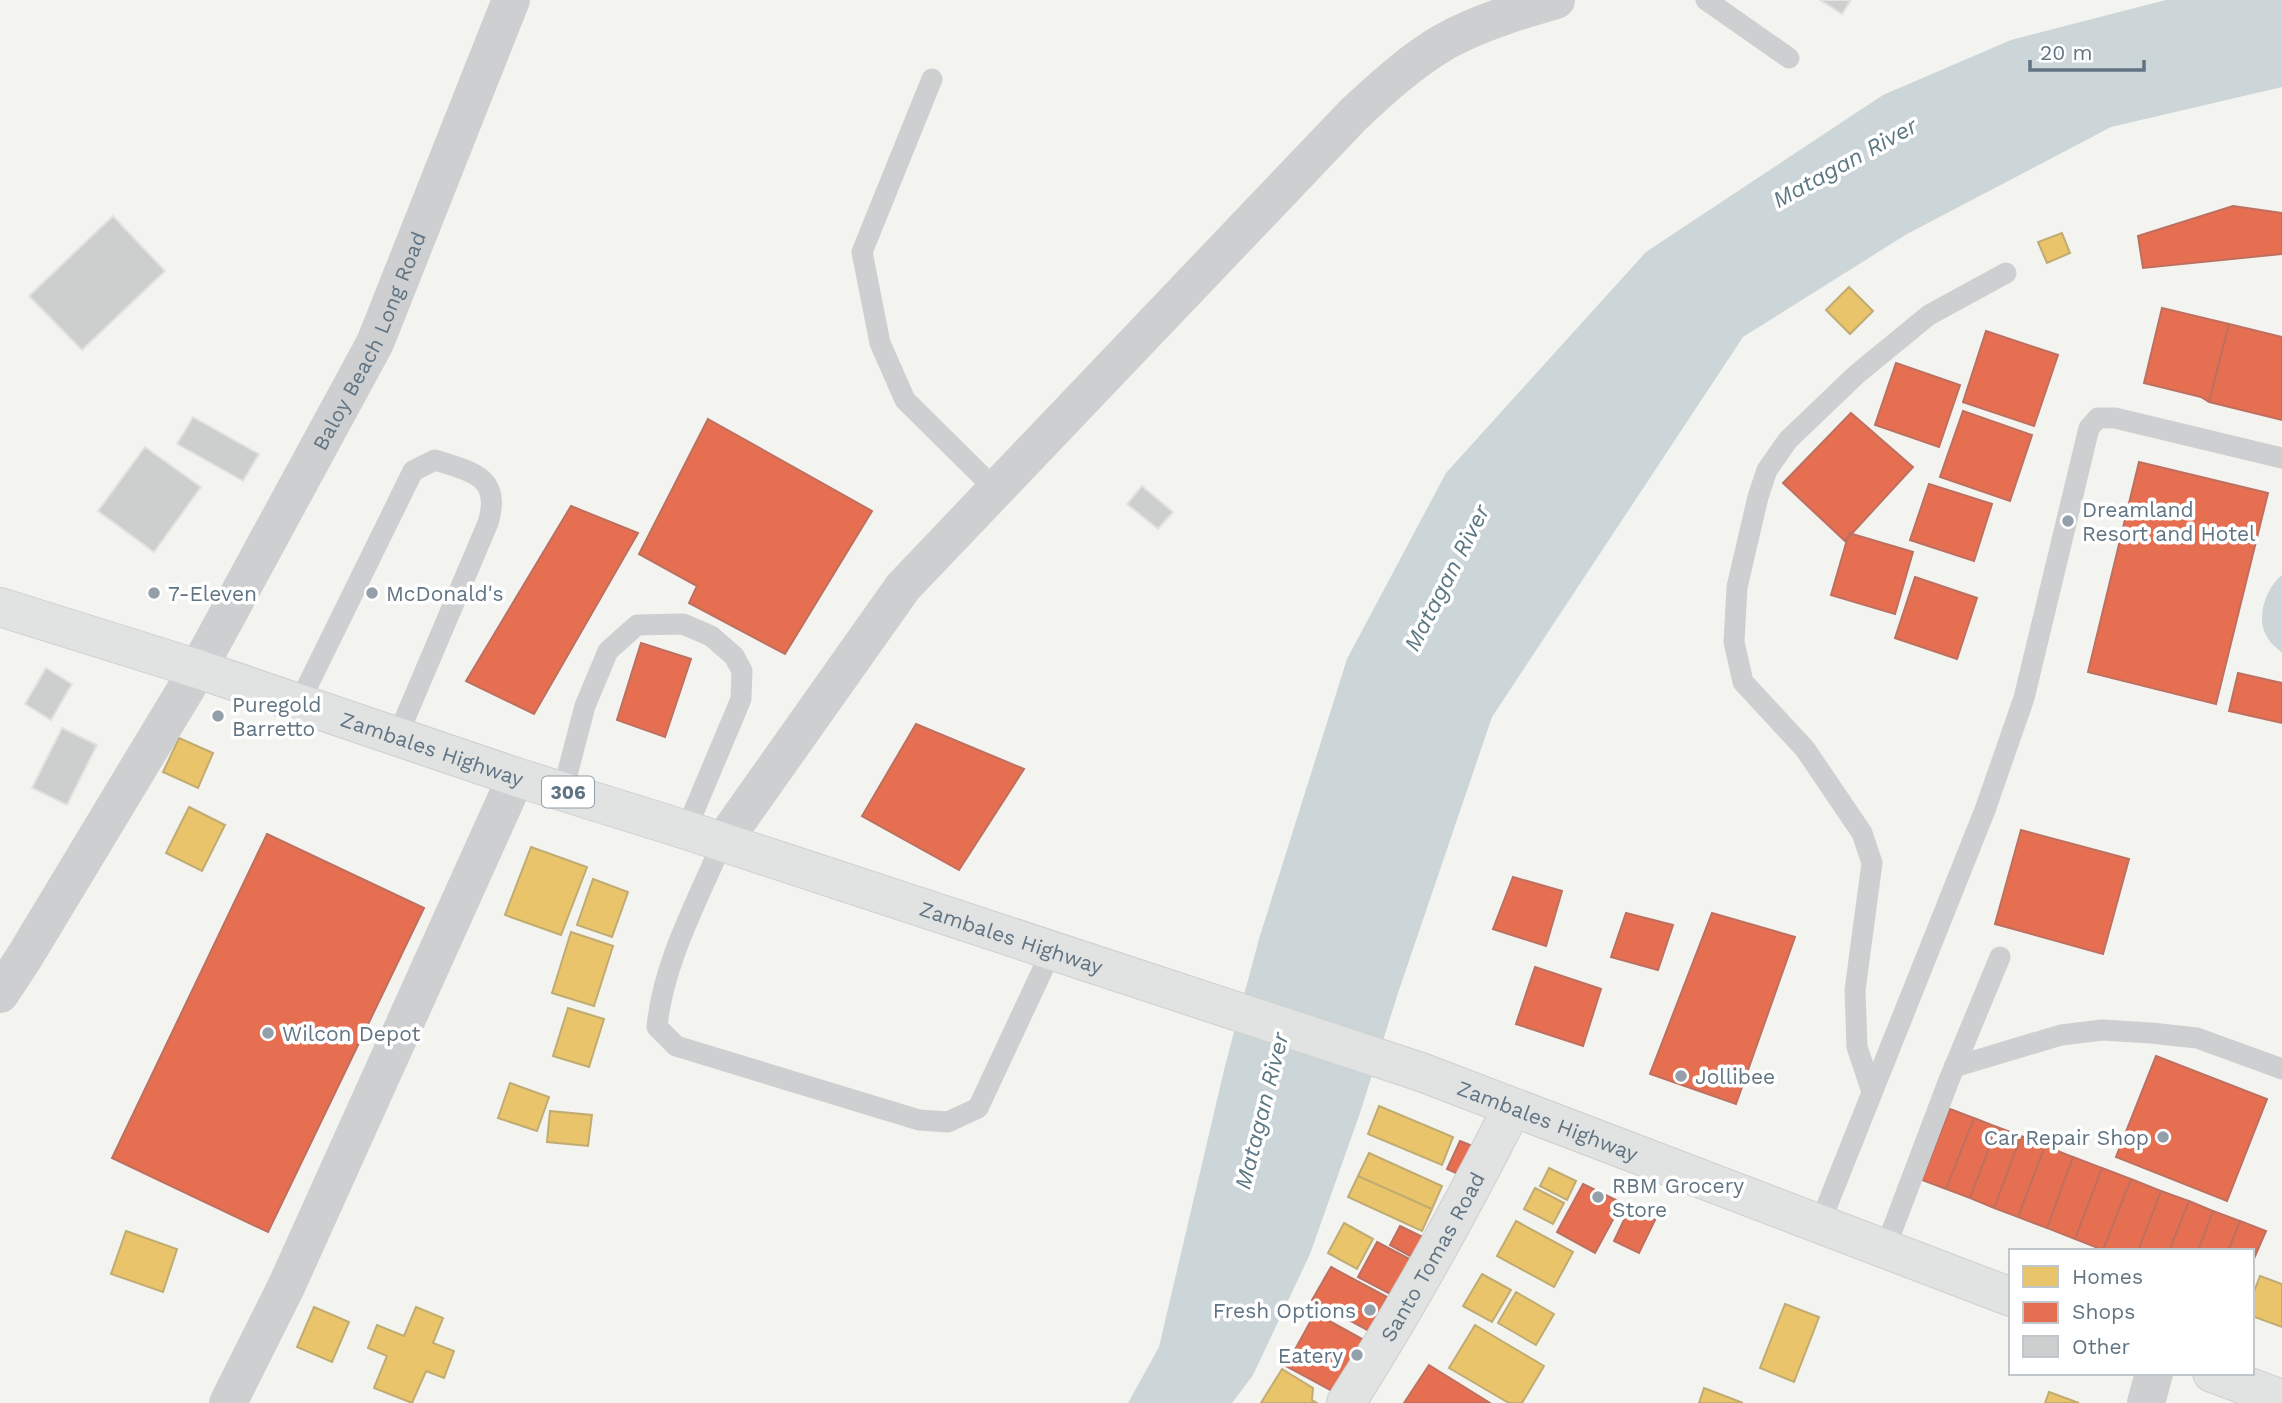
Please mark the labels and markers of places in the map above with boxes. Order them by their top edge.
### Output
place label: Dreamland Resort and Hotel [2082,497,2256,546]
marker: Dreamland Resort and Hotel [2060,513,2076,529]
place label: 7-Eleven [168,581,257,606]
place label: McDonald's [386,581,503,606]
marker: 7-Eleven [146,585,162,601]
marker: McDonald's [364,585,380,601]
place label: Puregold Barretto [232,692,321,741]
marker: Puregold Barretto [210,708,226,724]
place label: Wilcon Depot [282,1021,421,1046]
marker: Wilcon Depot [260,1025,276,1041]
place label: Jollibee [1695,1064,1775,1089]
marker: Jollibee [1673,1068,1689,1084]
place label: Car Repair Shop [1984,1125,2149,1150]
marker: Car Repair Shop [2155,1129,2171,1145]
place label: RBM Grocery Store [1612,1173,1744,1222]
marker: RBM Grocery Store [1590,1189,1606,1205]
place label: Fresh Options [1213,1298,1356,1323]
marker: Fresh Options [1362,1302,1378,1318]
place label: Eatery [1278,1343,1343,1368]
marker: Eatery [1349,1347,1365,1363]

